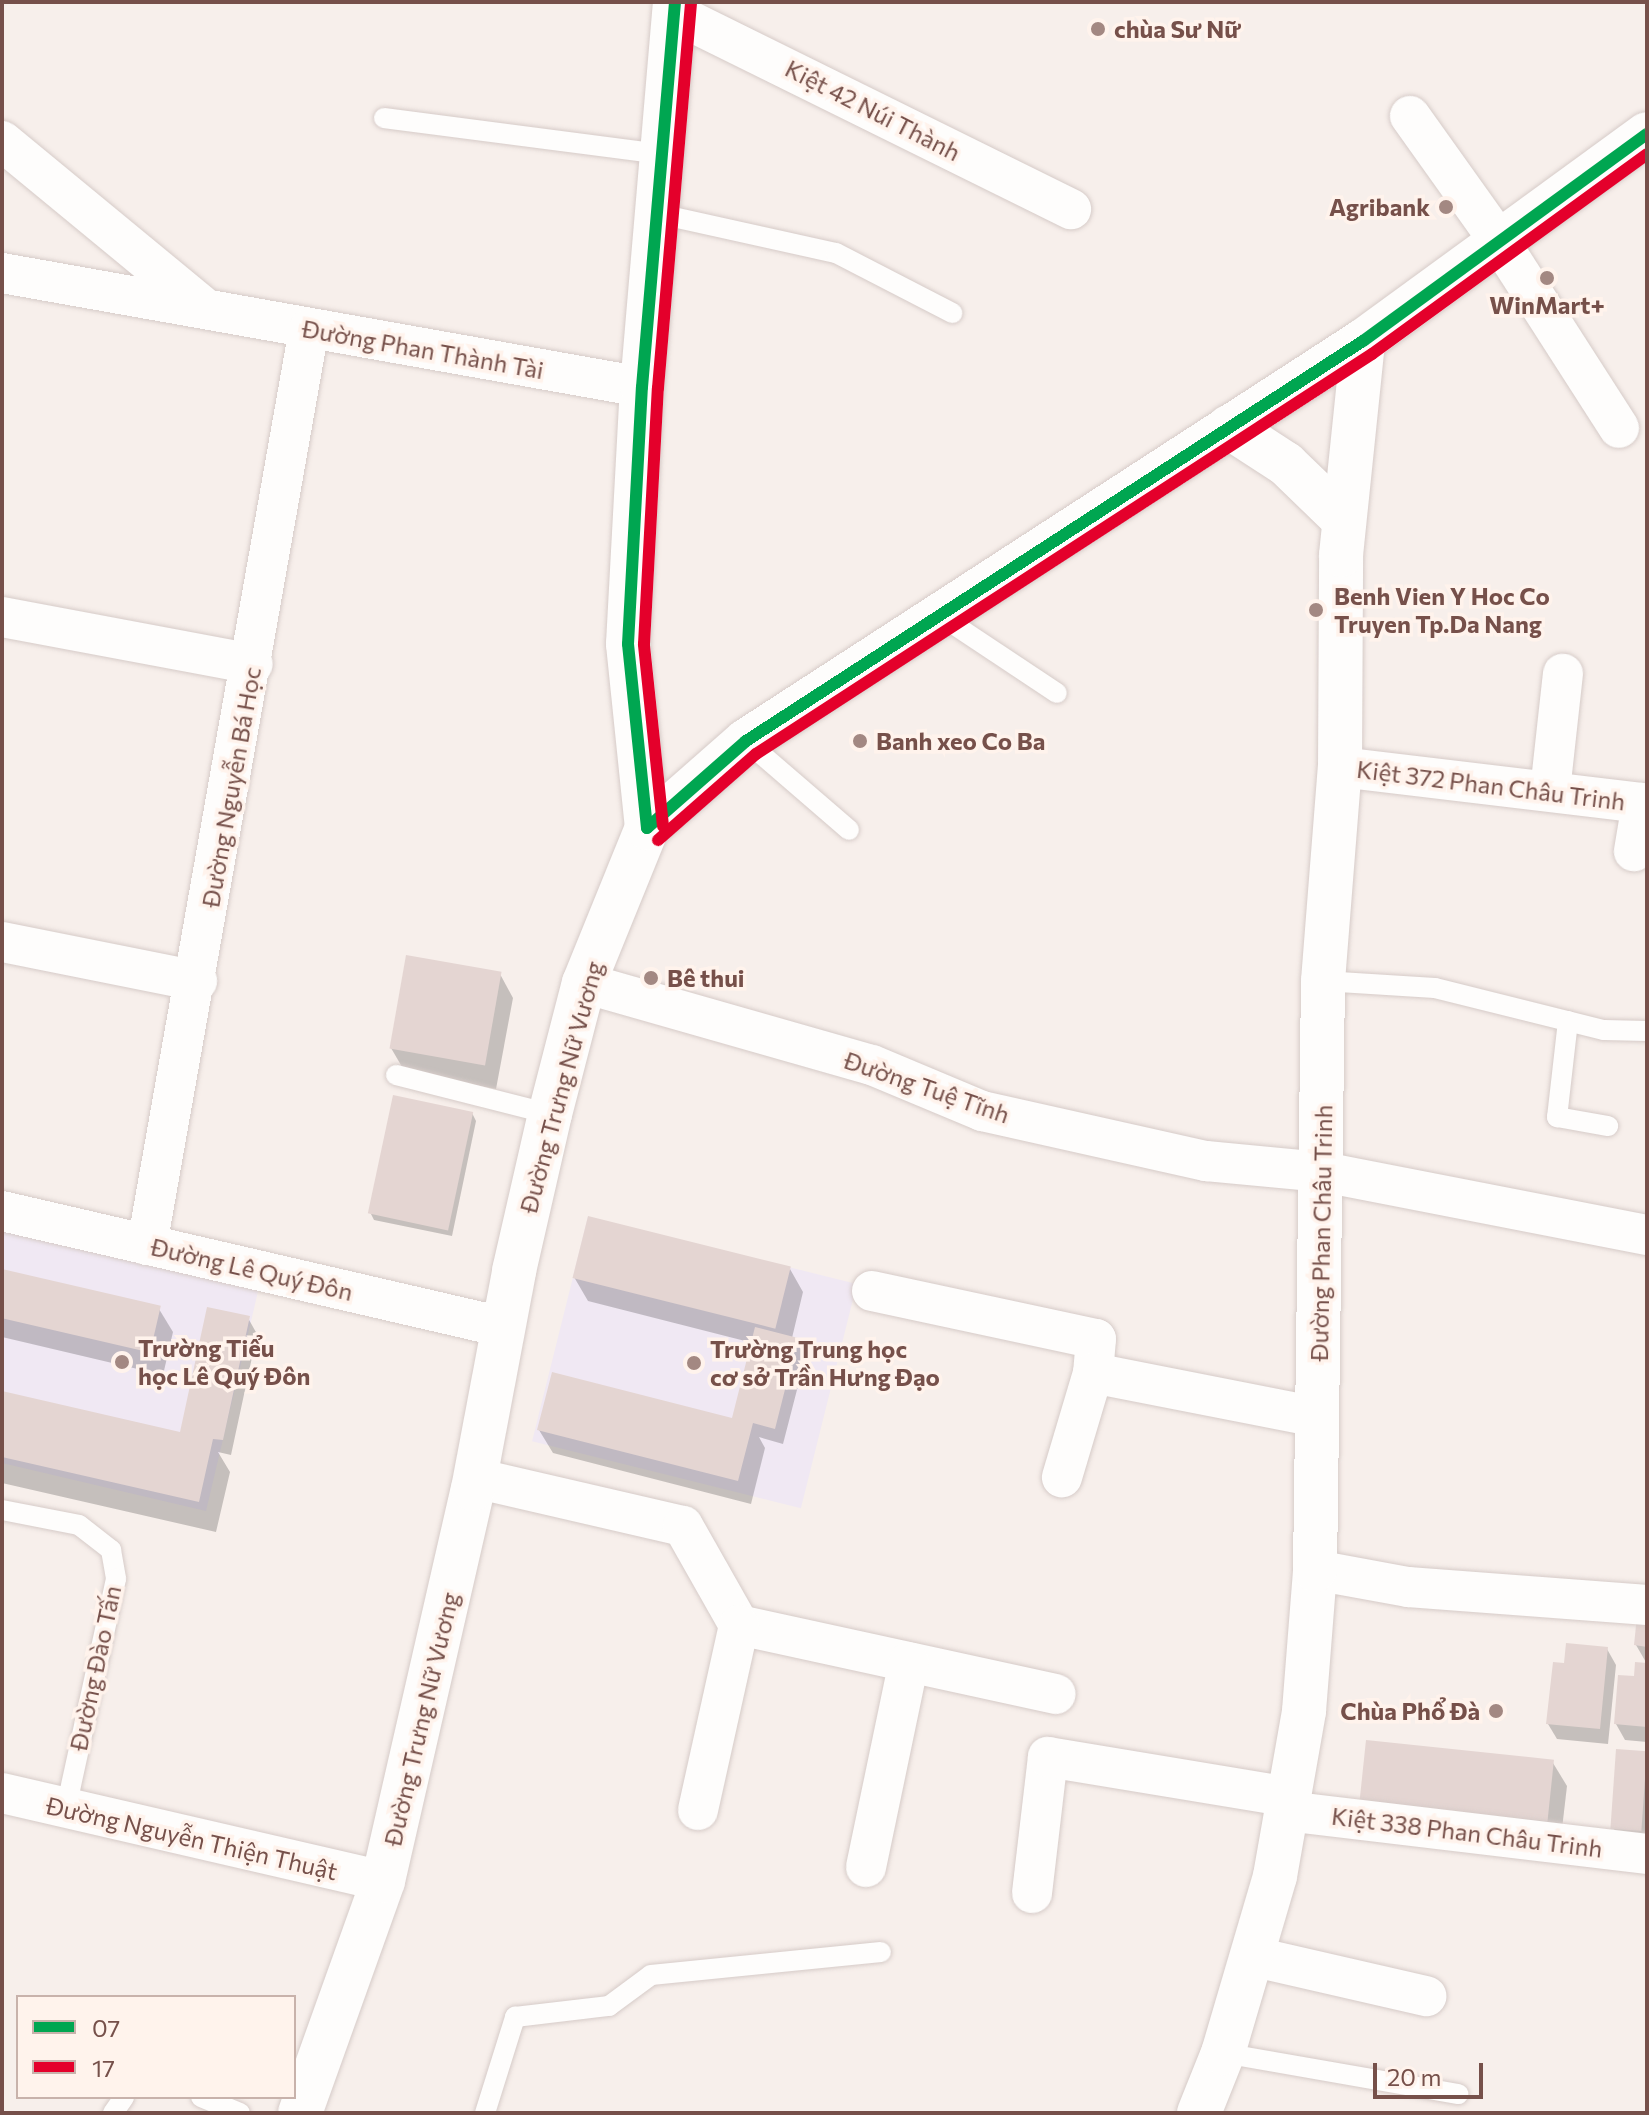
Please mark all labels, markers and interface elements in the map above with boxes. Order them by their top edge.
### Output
place label: chùa Sư Nữ [1114,15,1241,43]
marker: chùa Sư Nữ [1089,20,1107,38]
street label: Kiệt 42 Núi Thành [781,53,965,167]
place label: Agribank [1329,193,1430,221]
marker: Agribank [1437,198,1455,216]
marker: WinMart+ [1538,269,1556,287]
place label: WinMart+ [1489,291,1605,319]
street label: Đường Phan Thành Tài [300,314,546,384]
place label: Benh Vien Y Hoc Co Truyen Tp.Da Nang [1334,582,1550,638]
marker: Benh Vien Y Hoc Co Truyen Tp.Da Nang [1305,599,1327,621]
street label: Đường Nguyễn Bá Học [196,665,266,909]
place label: Banh xeo Co Ba [876,727,1045,755]
marker: Banh xeo Co Ba [851,732,869,750]
street label: Kiệt 372 Phan Châu Trinh [1355,754,1627,816]
street label: Đường Trưng Nữ Vương [514,958,608,1216]
place label: Bê thui [667,964,745,992]
marker: Bê thui [642,969,660,987]
street label: Đường Tuệ Tĩnh [841,1045,1013,1129]
street label: Đường Phan Châu Trinh [1304,1105,1338,1361]
street label: Đường Lê Quý Đôn [148,1232,356,1306]
place label: Trường Tiểu học Lê Quý Đôn [138,1334,310,1390]
place label: Trường Trung học cơ sở Trần Hưng Đạo [710,1335,940,1391]
marker: Trường Tiểu học Lê Quý Đôn [113,1353,131,1371]
marker: Trường Trung học cơ sở Trần Hưng Đạo [685,1354,703,1372]
street label: Đường Đào Tấn [63,1583,127,1753]
street label: Đường Trưng Nữ Vương [378,1589,464,1849]
place label: Chùa Phổ Đà [1340,1697,1480,1725]
marker: Chùa Phổ Đà [1487,1702,1505,1720]
street label: Đường Nguyễn Thiện Thuật [44,1790,340,1886]
street label: Kiệt 338 Phan Châu Trinh [1330,1801,1604,1863]
legend [16,1995,296,2099]
text: 07 [92,2013,120,2042]
scale bar [1377,2047,1487,2097]
text: 17 [92,2053,115,2082]
text: 20 m [1387,2062,1441,2091]

